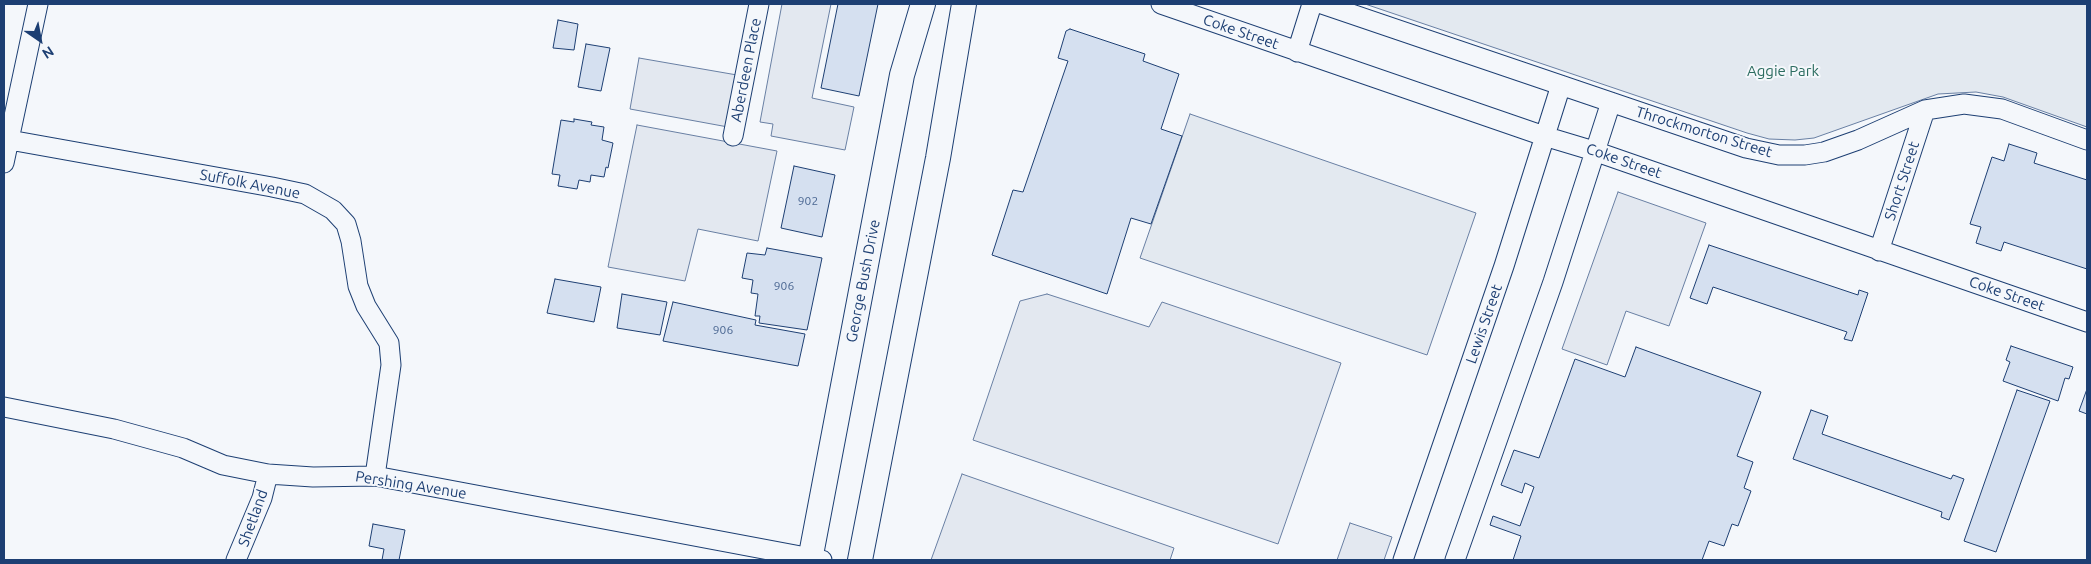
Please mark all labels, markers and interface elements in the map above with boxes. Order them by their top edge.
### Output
street label: Coke Street [1201,11,1281,53]
north arrow [15,15,65,65]
street label: Aberdeen Place [727,16,765,124]
text: N [39,43,57,62]
park label: Aggie Park [1747,62,1819,80]
street label: Throckmorton Street [1634,103,1774,161]
street label: Short Street [1881,139,1923,223]
street label: Coke Street [1584,140,1664,182]
street label: Suffolk Avenue [198,165,302,203]
house number: 902 [798,194,818,208]
street label: George Bush Drive [842,218,884,344]
street label: Coke Street [1967,273,2047,315]
house number: 906 [774,279,794,293]
street label: Lewis Street [1462,282,1506,366]
house number: 906 [713,323,733,337]
street label: Pershing Avenue [354,467,468,503]
street label: Shetland [234,487,272,549]

